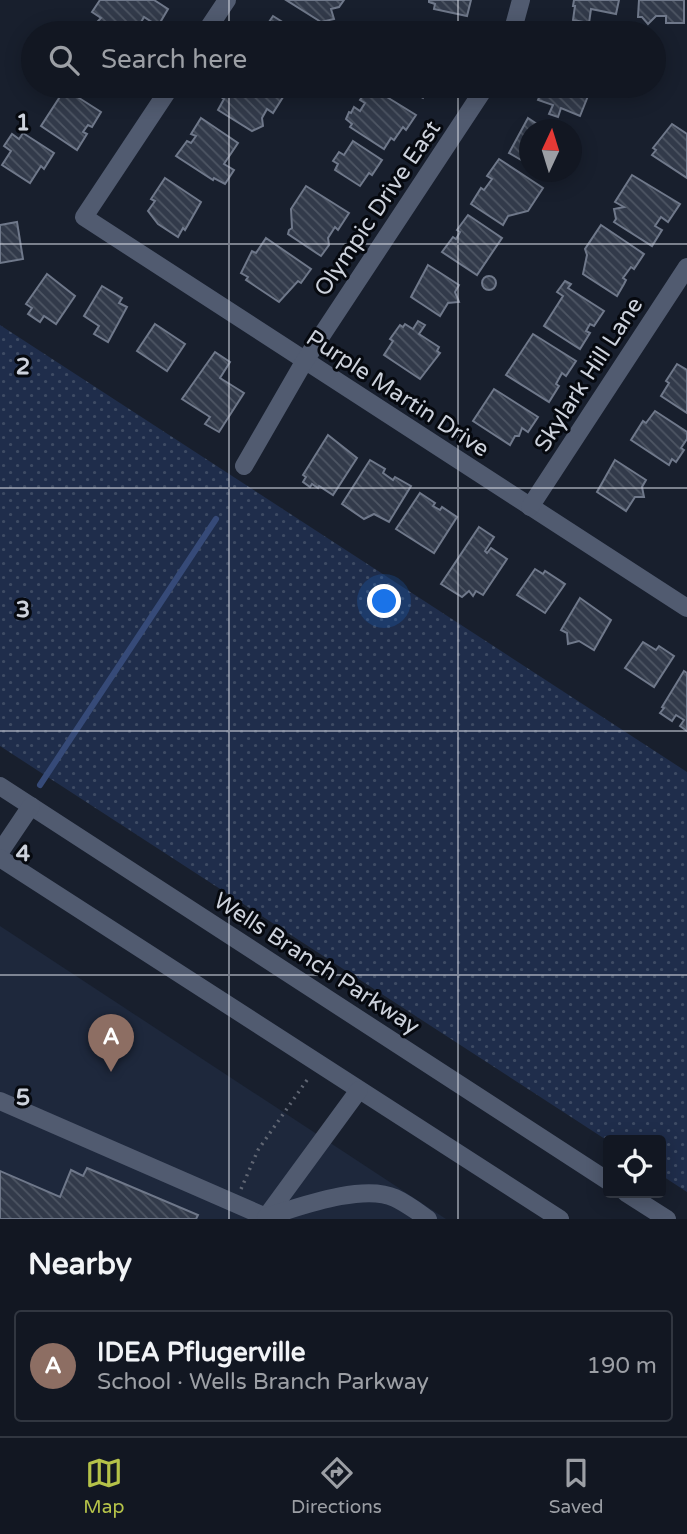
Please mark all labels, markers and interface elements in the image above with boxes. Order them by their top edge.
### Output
search box [21,21,666,98]
icon: search [45,41,83,79]
text: Search here [101,44,247,75]
text: 1 [16,109,30,137]
street label: Olympic Drive East [309,115,447,302]
north arrow [519,119,582,182]
street label: Skylark Hill Lane [529,292,649,457]
street label: Purple Martin Drive [301,324,494,463]
text: 2 [16,353,30,381]
your location [367,584,401,618]
text: 3 [16,596,30,624]
text: 4 [16,840,31,868]
street label: Wells Branch Parkway [208,887,425,1041]
pin: A [88,1014,134,1072]
text: 5 [16,1084,30,1112]
map controls [603,1135,666,1198]
button: locate [603,1135,666,1198]
text: Nearby [28,1246,132,1283]
text: IDEA Pflugerville [97,1337,306,1368]
text: A [44,1352,62,1380]
text: 190 m [587,1352,657,1380]
text: School · Wells Branch Parkway [97,1368,429,1396]
tab: Map [83,1454,124,1518]
tab: Directions [291,1454,382,1518]
tab: Saved [549,1454,604,1518]

